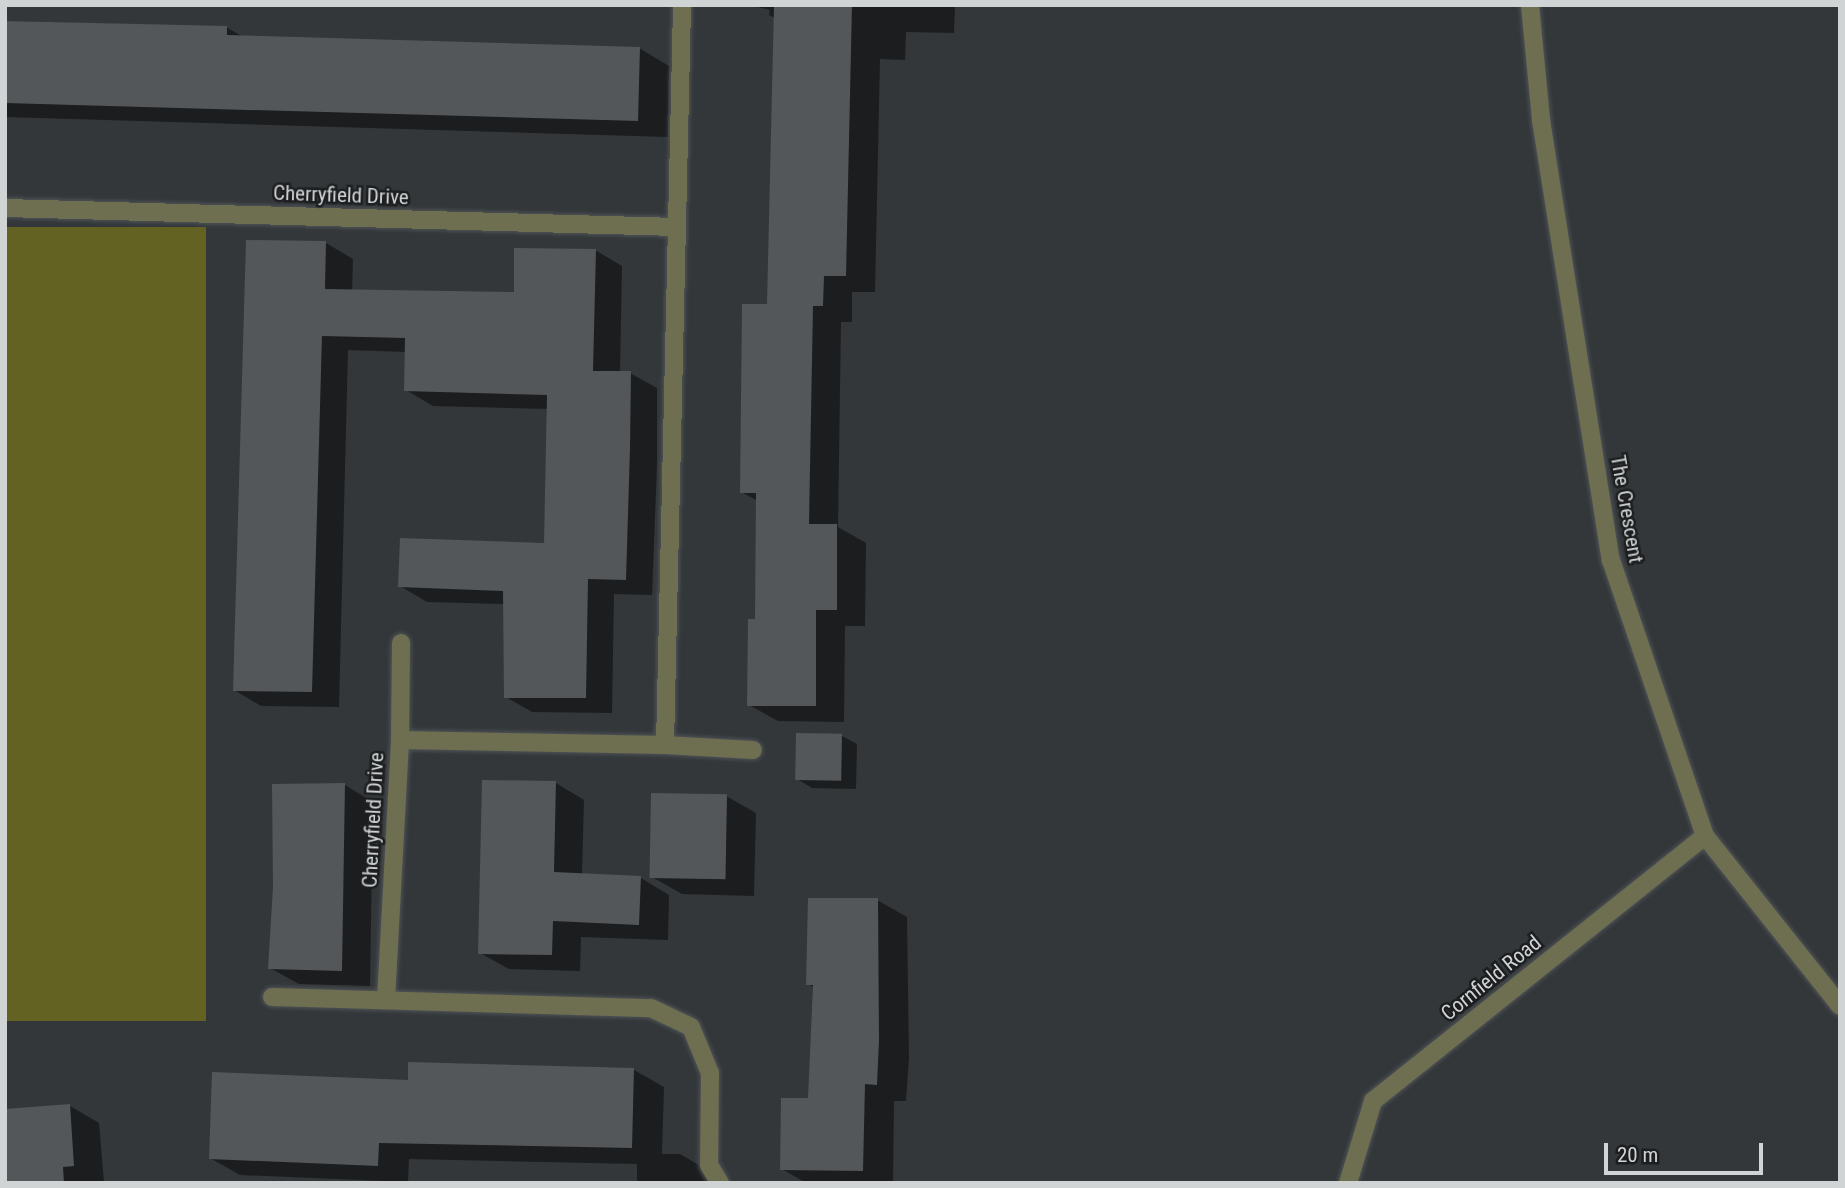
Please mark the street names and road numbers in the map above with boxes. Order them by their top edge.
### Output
street label: Cherryfield Drive [273,180,409,210]
street label: The Crescent [1605,453,1649,565]
street label: Cherryfield Drive [357,752,389,888]
street label: Cornfield Road [1436,930,1546,1026]

